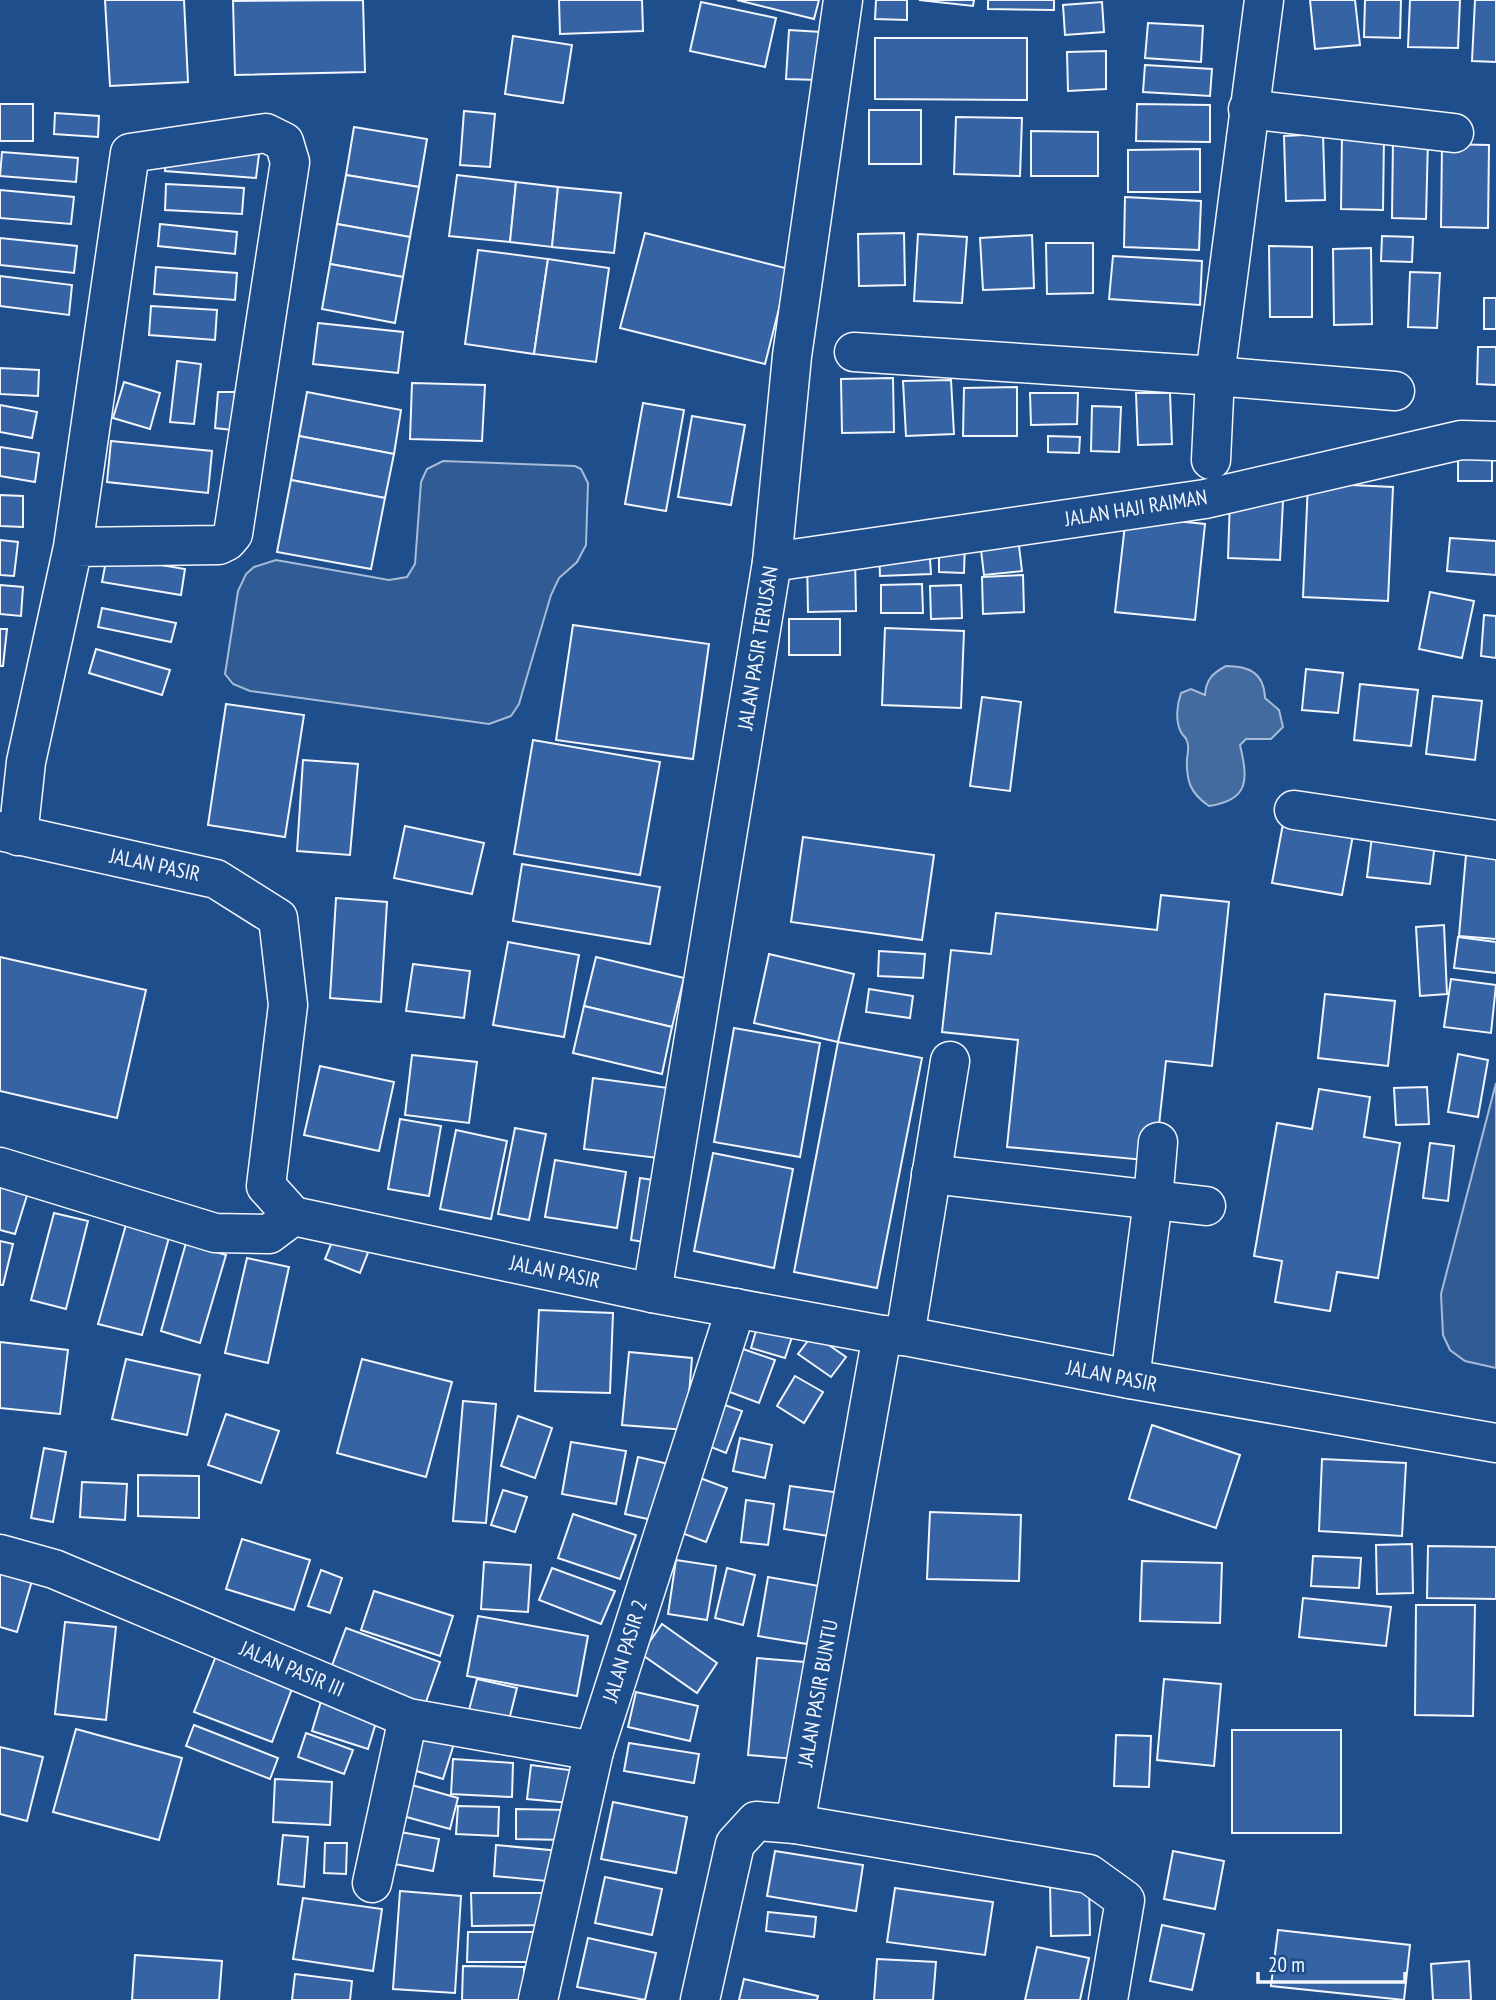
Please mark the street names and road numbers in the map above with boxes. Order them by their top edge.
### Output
street label: JALAN HAJI RAIMAN [1062,483,1209,532]
street label: JALAN PASIR TERUSAN [731,564,784,733]
street label: JALAN PASIR [106,842,203,887]
street label: JALAN PASIR [506,1249,603,1294]
street label: JALAN PASIR [1063,1353,1160,1398]
street label: JALAN PASIR 2 [596,1596,653,1706]
street label: JALAN PASIR BUNTU [791,1617,844,1769]
street label: JALAN PASIR III [235,1634,349,1703]

